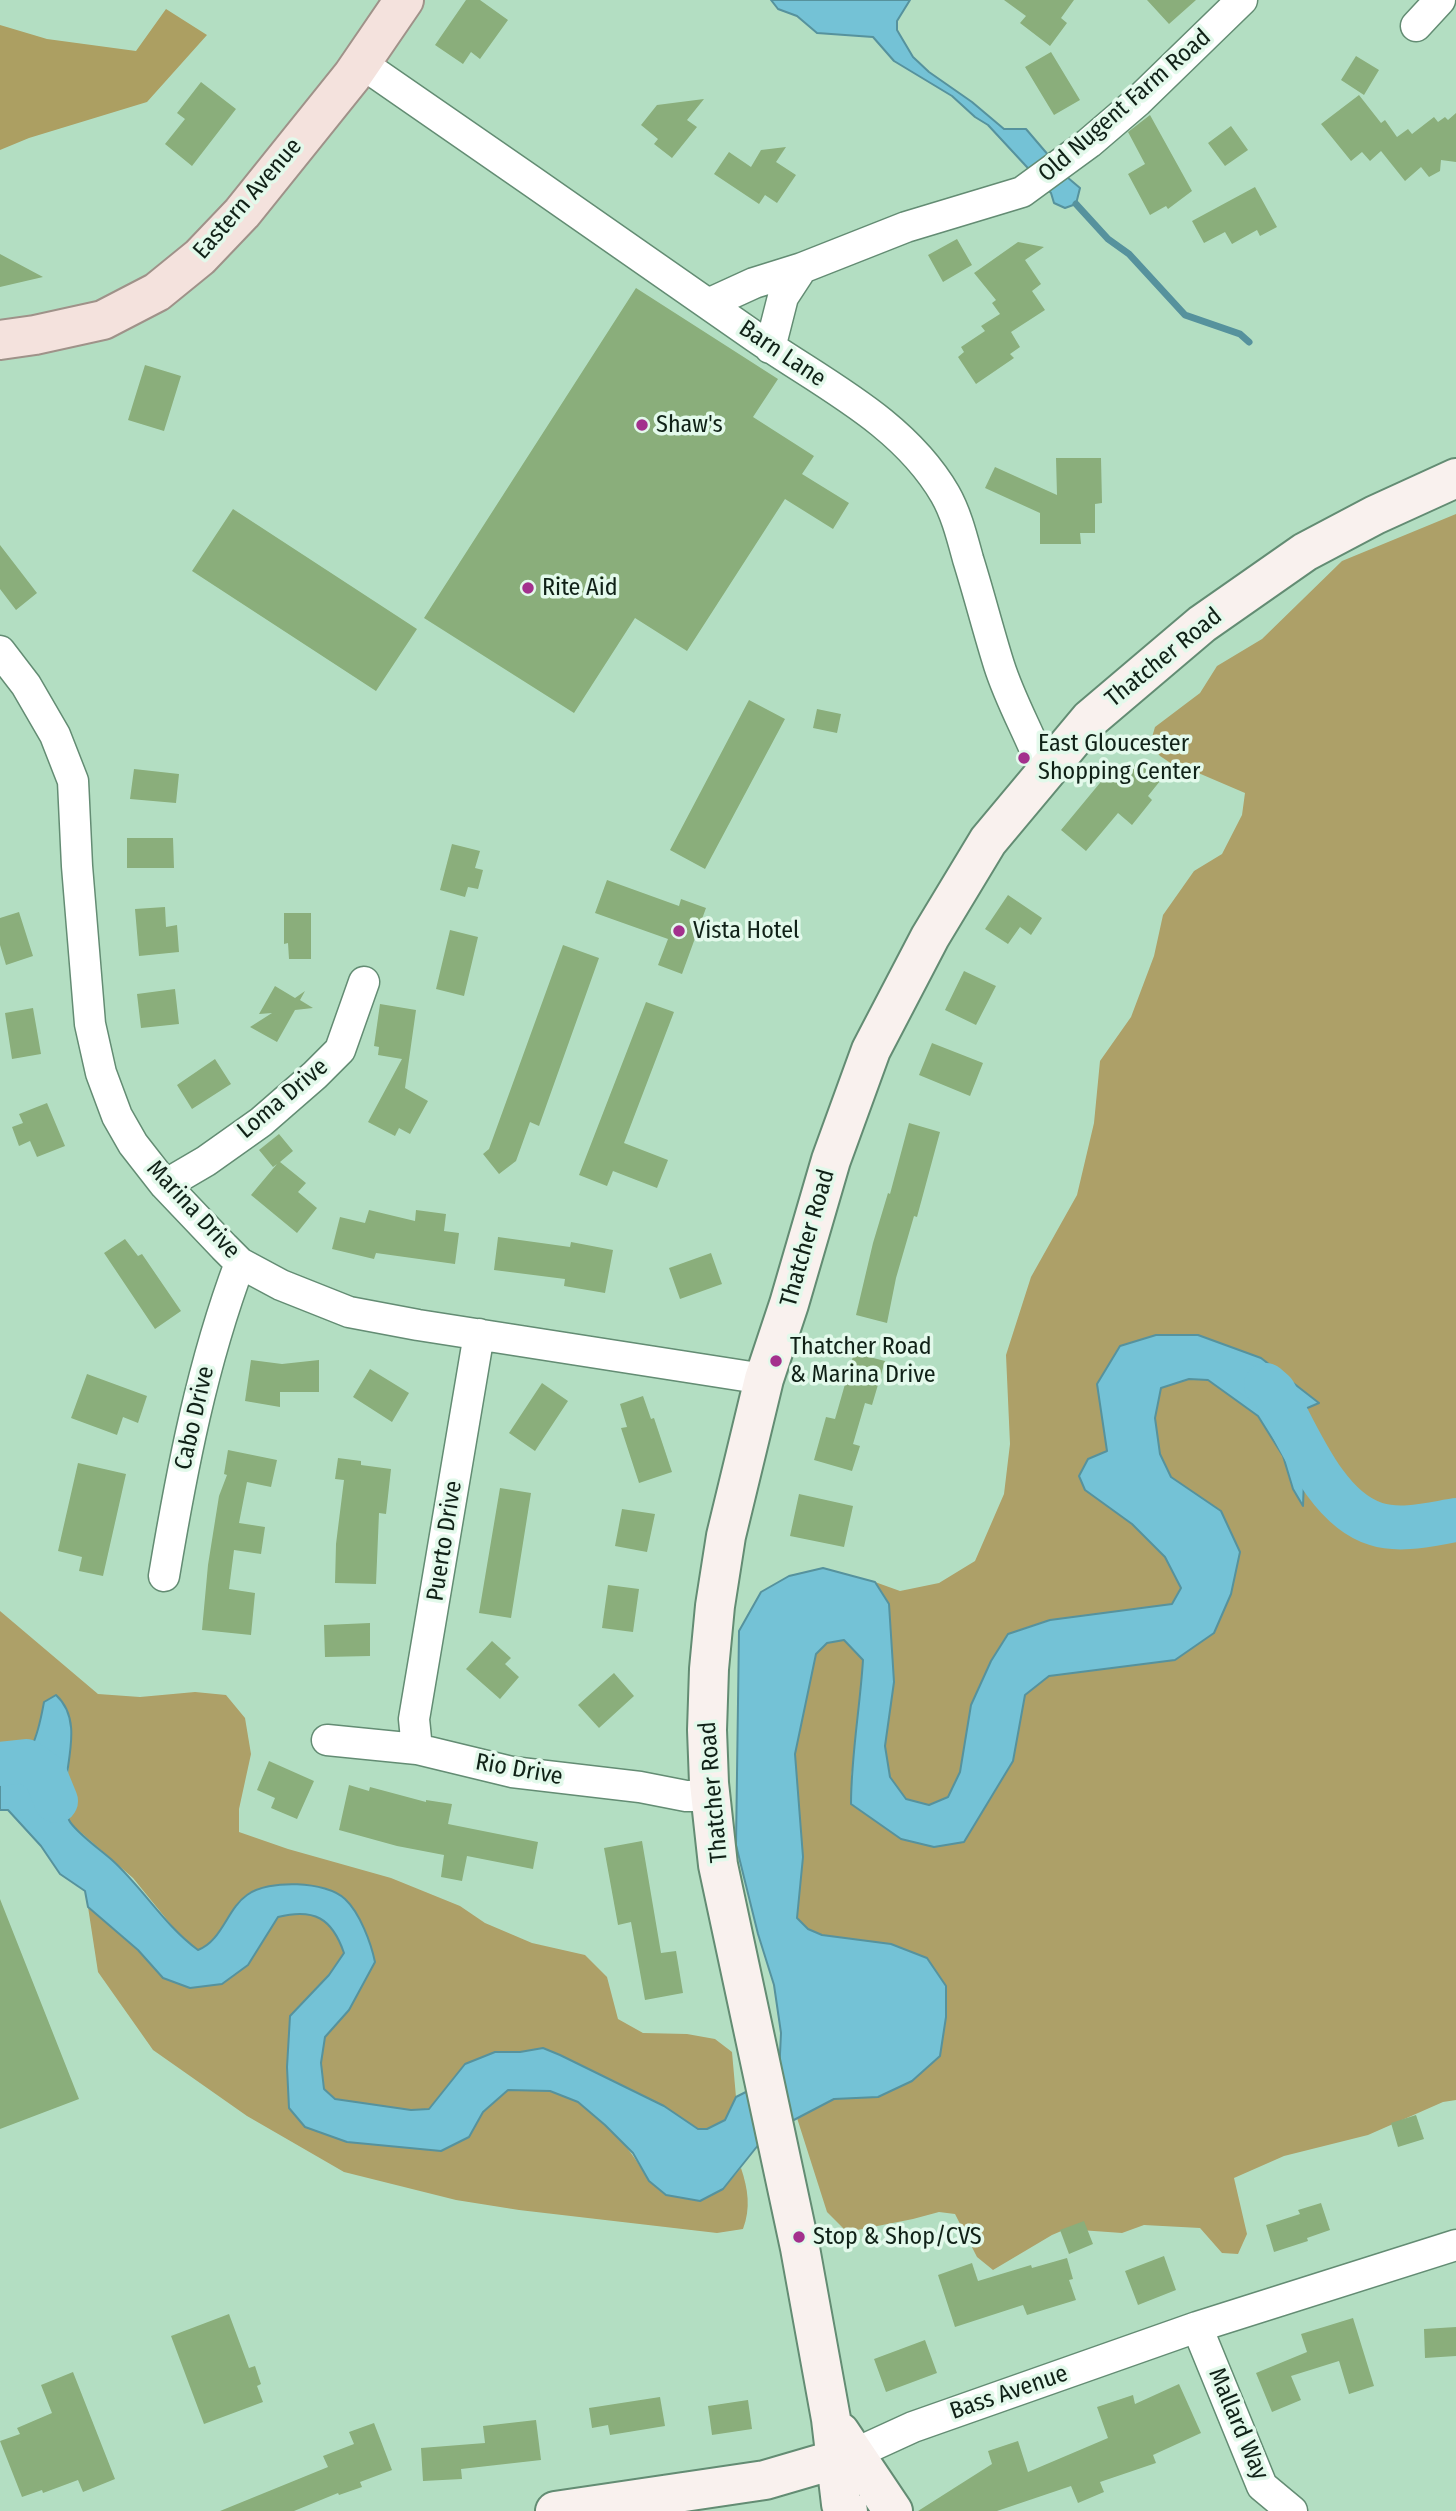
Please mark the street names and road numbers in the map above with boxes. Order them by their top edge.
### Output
street label: Old Nugent Farm Road [1033,23,1217,189]
street label: Eastern Avenue [188,133,308,265]
street label: Barn Lane [733,315,831,393]
street label: Thatcher Road [1100,602,1228,714]
street label: Loma Drive [232,1053,334,1145]
street label: Marina Drive [140,1155,246,1265]
street label: Thatcher Road [775,1166,841,1310]
street label: Cabo Drive [169,1363,221,1473]
street label: Puerto Drive [421,1479,469,1603]
street label: Thatcher Road [693,1720,735,1864]
street label: Rio Drive [473,1748,565,1792]
street label: Bass Avenue [946,2359,1072,2427]
street label: Mallard Way [1202,2364,1274,2484]

